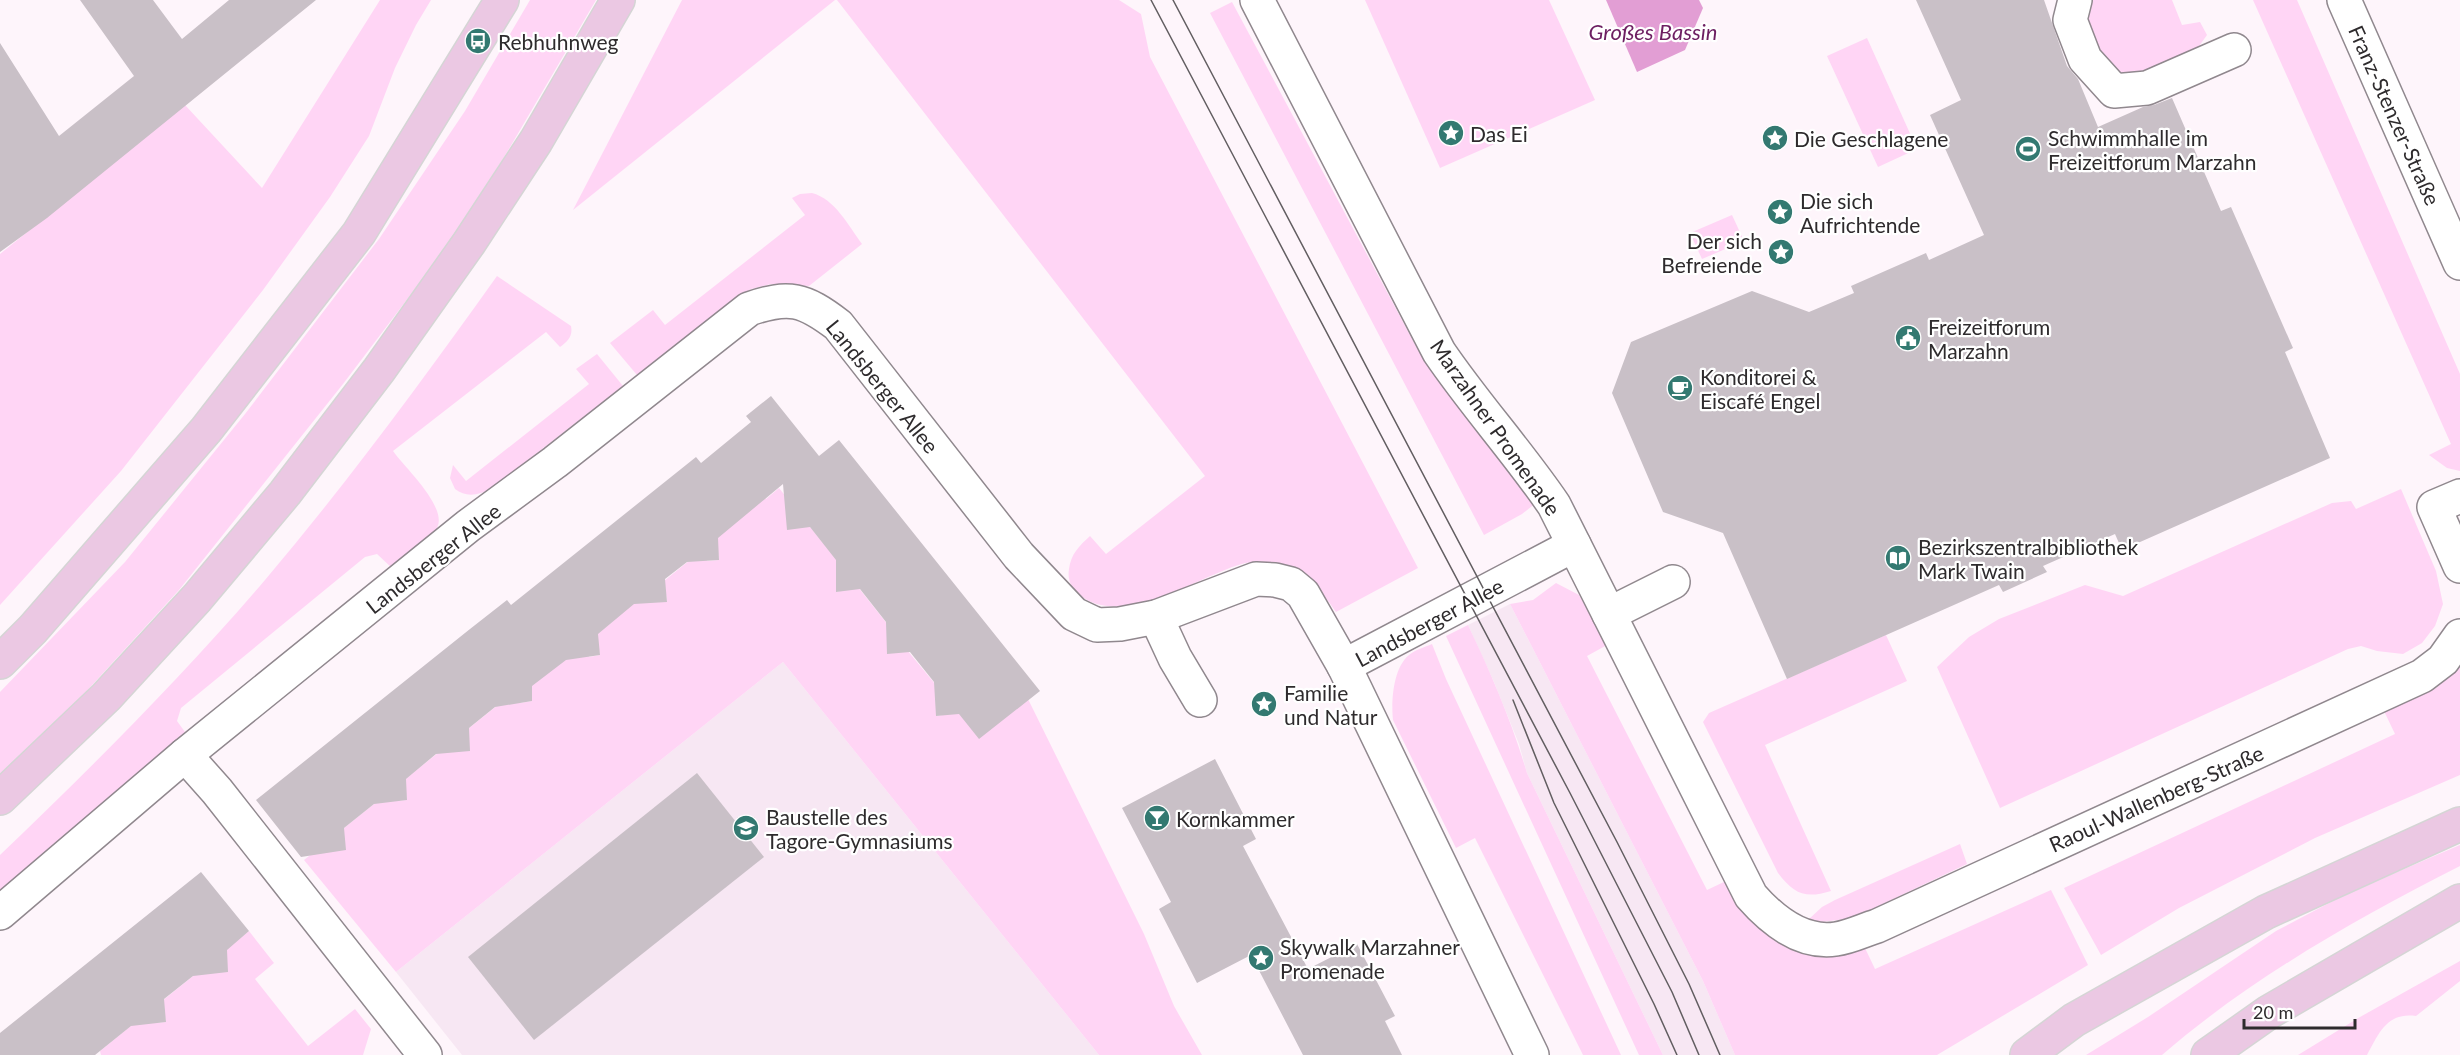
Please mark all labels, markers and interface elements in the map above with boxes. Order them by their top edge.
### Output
water label: Großes Bassin [1589,18,1717,45]
street label: Franz-Stenzer-Straße [2344,21,2446,209]
bus stop icon: Rebhuhnweg [463,26,493,56]
place label: Rebhuhnweg [498,29,619,54]
place icon: Das Ei [1436,118,1466,148]
place label: Das Ei [1470,121,1528,146]
place icon: Die Geschlagene [1760,123,1790,153]
place label: Schwimmhalle im Freizeitforum Marzahn [2048,125,2256,174]
place label: Die Geschlagene [1794,126,1948,151]
sports icon: Schwimmhalle im Freizeitforum Marzahn [2013,134,2043,164]
place label: Die sich Aufrichtende [1800,188,1920,237]
place icon: Die sich Aufrichtende [1765,197,1795,227]
place label: Der sich Befreiende [1661,228,1762,277]
place icon: Der sich Befreiende [1766,237,1796,267]
street label: Landsberger Allee [822,314,944,458]
place label: Freizeitforum Marzahn [1928,314,2050,363]
public building icon: Freizeitforum Marzahn [1893,323,1923,353]
street label: Marzahner Promenade [1426,334,1566,520]
place label: Konditorei & Eiscafé Engel [1700,364,1820,413]
cafe icon: Konditorei & Eiscafé Engel [1665,373,1695,403]
street label: Landsberger Allee [361,498,505,618]
place label: Bezirkszentralbibliothek Mark Twain [1918,534,2138,583]
library icon: Bezirkszentralbibliothek Mark Twain [1883,543,1913,573]
street label: Landsberger Allee [1351,572,1507,672]
place label: Familie und Natur [1284,680,1378,729]
place icon: Familie und Natur [1249,689,1279,719]
street label: Raoul-Wallenberg-Straße [2045,739,2267,857]
bar icon: Kornkammer [1142,803,1172,833]
place label: Baustelle des Tagore-Gymnasiums [766,804,953,853]
place label: Kornkammer [1176,806,1295,831]
school or university icon: Baustelle des Tagore-Gymnasiums [731,813,761,843]
place label: Skywalk Marzahner Promenade [1280,934,1460,983]
place icon: Skywalk Marzahner Promenade [1246,943,1276,973]
scale bar [2244,992,2355,1030]
text: 20 m [2253,1001,2293,1023]

